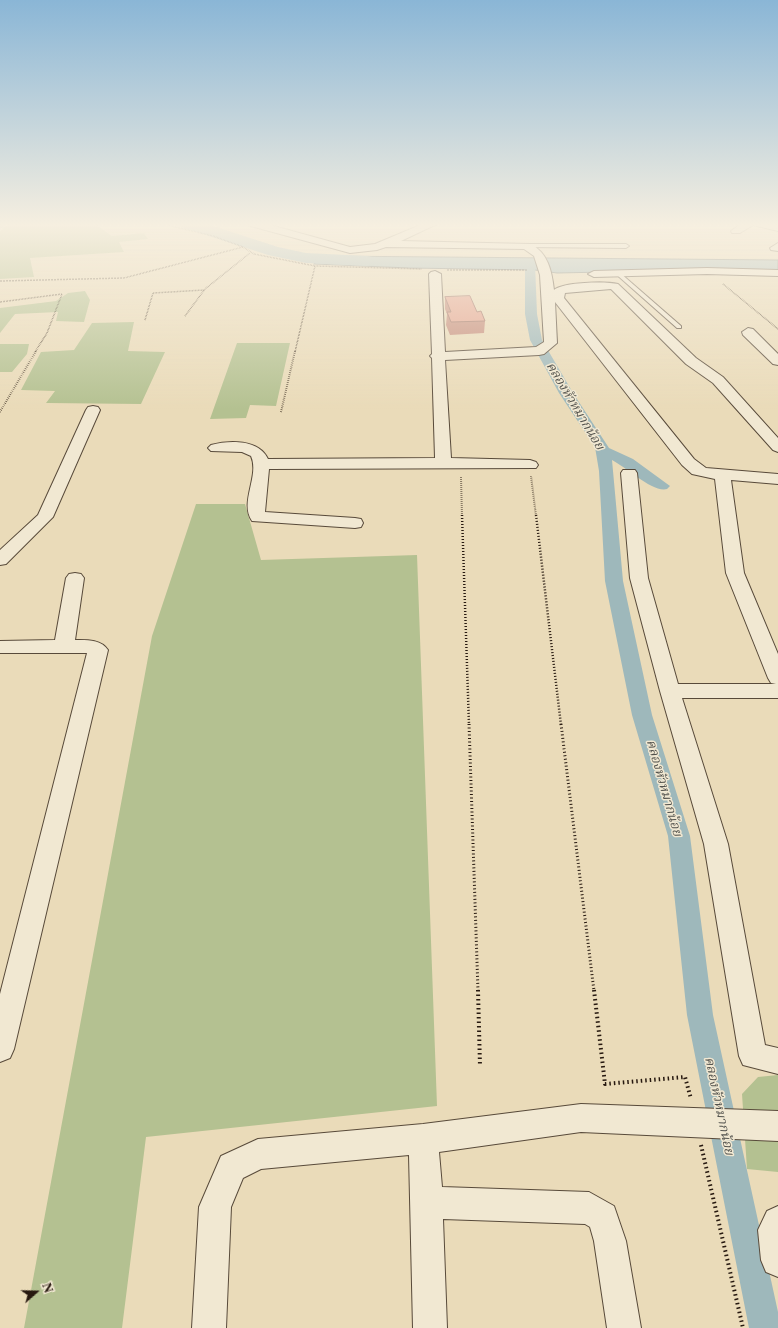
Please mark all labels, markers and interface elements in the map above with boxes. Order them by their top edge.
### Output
water label: คลองหัวหมากน้อย [543,359,607,453]
water label: คลองหัวหมากน้อย [643,738,685,838]
water label: คลองหัวหมากน้อย [701,1056,737,1156]
north arrow [16,1272,56,1312]
text: N [39,1281,55,1295]

